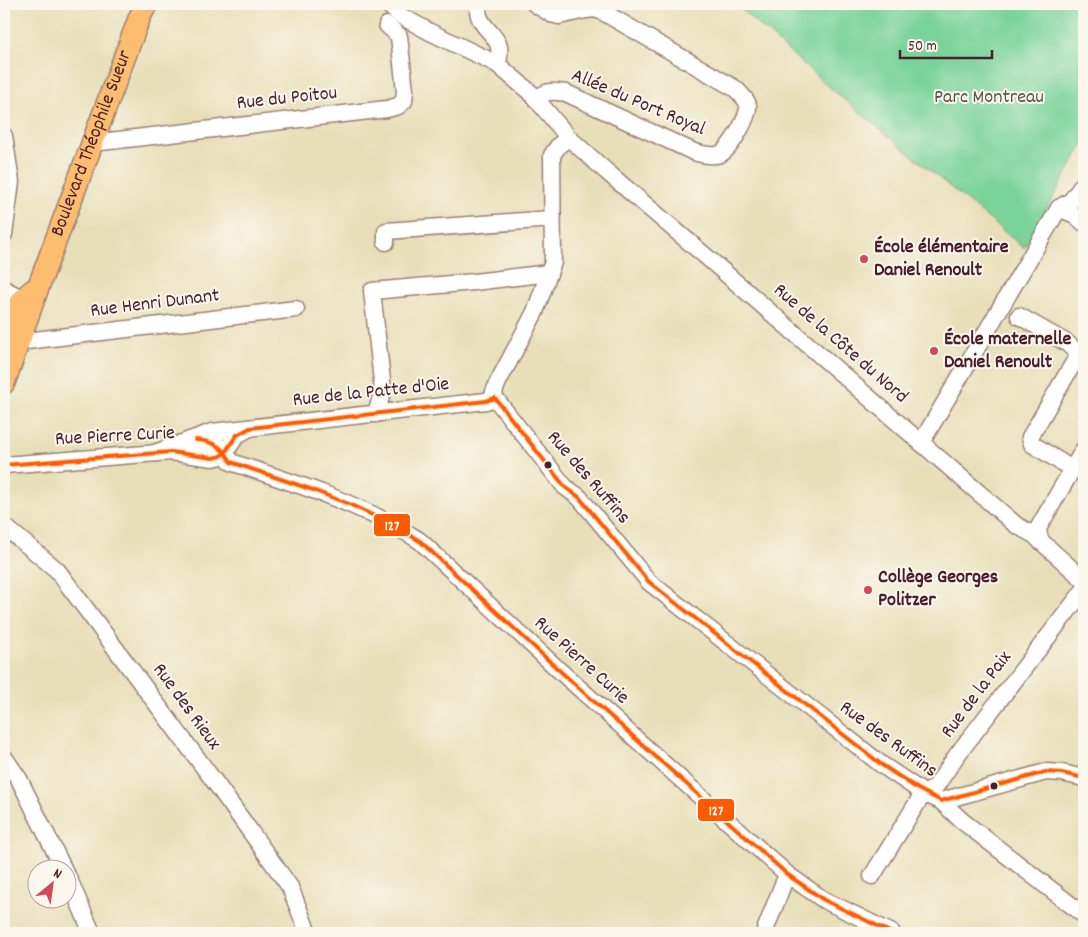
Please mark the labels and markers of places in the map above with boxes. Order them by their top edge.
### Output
place label: École élémentaire Daniel Renoult [874,234,1009,285]
marker: École élémentaire Daniel Renoult [858,253,870,265]
place label: École maternelle Daniel Renoult [944,326,1071,377]
marker: École maternelle Daniel Renoult [928,345,940,357]
unlabelled marker [543,460,553,470]
place label: Collège Georges Politzer [878,564,998,615]
marker: Collège Georges Politzer [862,584,874,596]
unlabelled marker [989,781,999,791]

